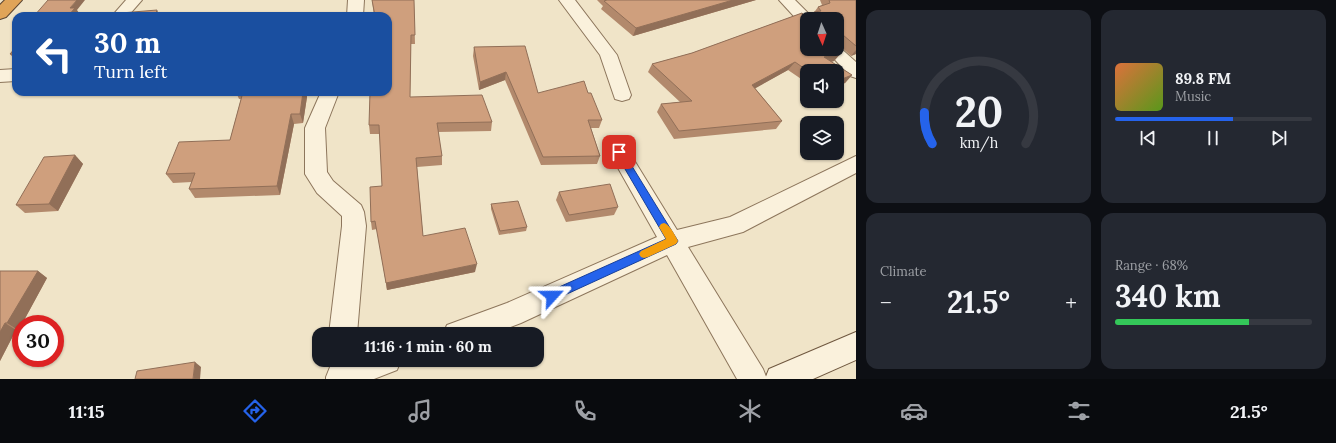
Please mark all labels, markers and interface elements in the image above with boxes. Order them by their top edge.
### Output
north arrow [800,12,844,56]
map controls [800,12,844,160]
text: 30 m [94,25,161,61]
icon: left [28,28,80,80]
text: Turn left [94,60,167,83]
button: sound [800,64,844,108]
text: 89.8 FM [1175,69,1231,88]
text: 20 [954,85,1003,138]
text: Music [1175,88,1211,105]
button: layers [800,116,844,160]
icon: previous [1137,127,1159,149]
icon: pause [1202,127,1224,149]
icon: next [1268,127,1290,149]
text: km/h [959,134,998,153]
pin [602,135,636,169]
icon: arrive [608,141,630,163]
text: Range · 68% [1115,257,1188,274]
text: Climate [880,263,927,280]
position arrow [531,275,573,317]
text: 340 km [1115,277,1221,315]
text: 21.5° [947,283,1010,321]
text: − [880,288,892,316]
text: + [1065,288,1077,316]
speed limit sign: 30 [12,315,64,367]
text: 11:16 · 1 min · 60 m [364,337,492,356]
icon: directions [241,397,269,425]
icon: music [406,397,434,425]
icon: phone [571,397,599,425]
icon: climate [736,397,764,425]
icon: car [900,397,928,425]
icon: filters [1065,397,1093,425]
text: 11:15 [68,400,105,423]
text: 21.5° [1230,400,1268,423]

